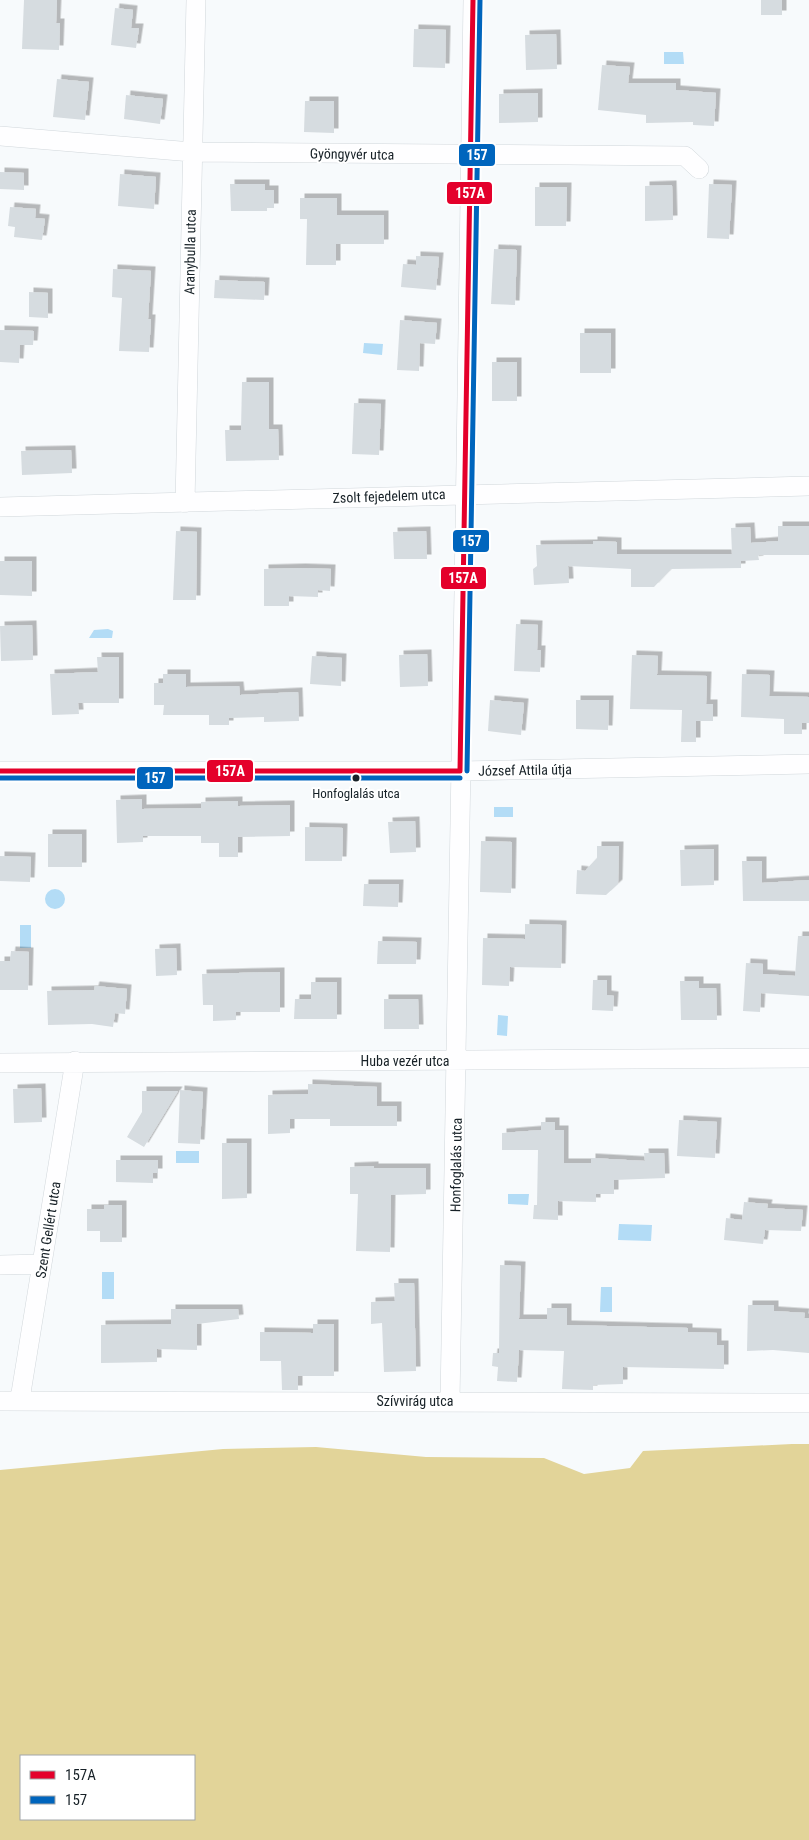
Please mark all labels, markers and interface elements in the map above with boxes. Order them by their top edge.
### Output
line badge: 157 [458,143,496,167]
street label: Gyöngyvér utca [310,145,394,163]
text: 157 [466,147,488,163]
line badge: 157A [446,181,493,205]
text: 157A [455,185,485,201]
street label: Aranybulla utca [181,209,199,295]
street label: Zsolt fejedelem utca [332,486,446,506]
line badge: 157 [452,529,490,553]
text: 157 [460,533,482,549]
line badge: 157A [440,566,487,590]
text: 157A [448,570,478,586]
line badge: 157A [206,759,254,783]
street label: József Attila útja [478,761,572,779]
text: 157A [215,763,245,779]
line badge: 157 [136,766,174,790]
text: 157 [144,770,166,786]
marker: Honfoglalás utca [351,773,361,783]
place label: Honfoglalás utca [312,786,400,801]
street label: Huba vezér utca [361,1053,449,1069]
street label: Honfoglalás utca [447,1118,465,1212]
street label: Szent Gellért utca [32,1180,64,1280]
street label: Szívvirág utca [377,1393,453,1409]
legend [20,1755,195,1820]
text: 157A [65,1766,96,1784]
text: 157 [65,1791,87,1809]

